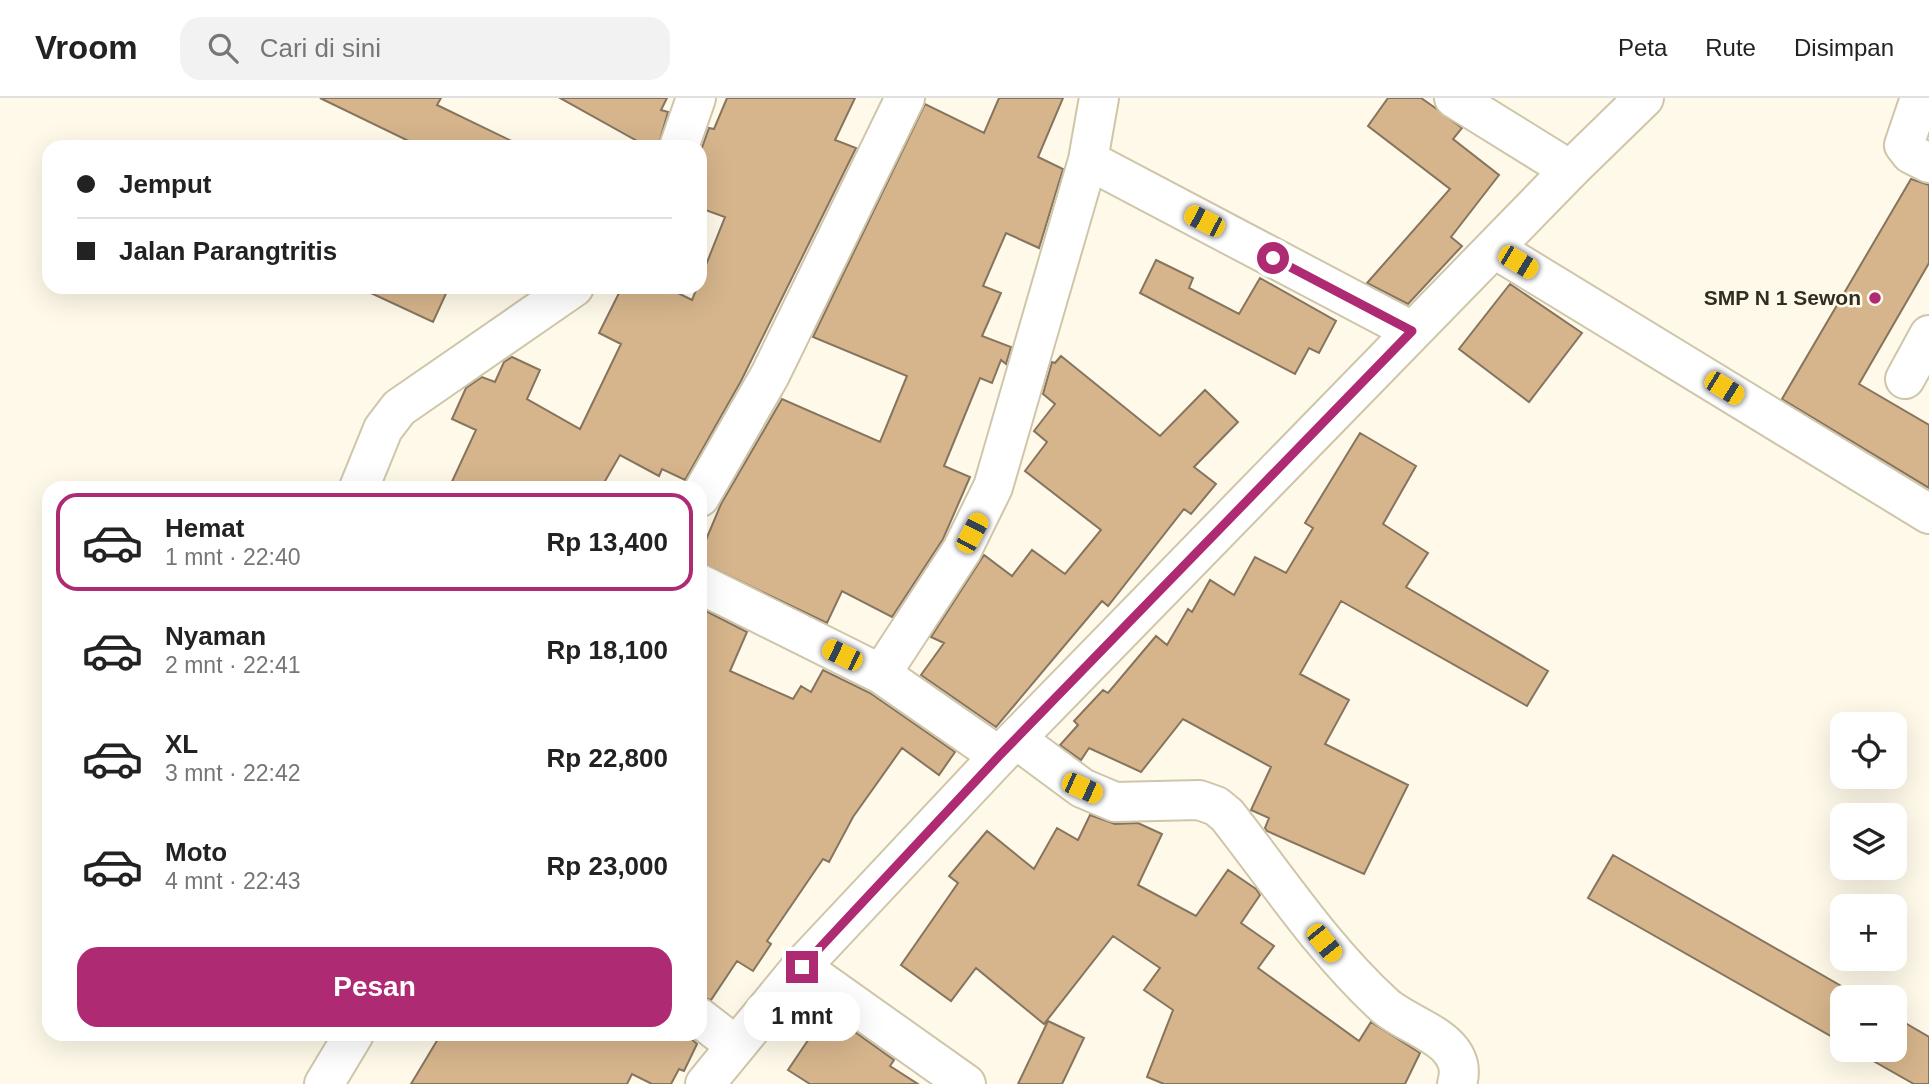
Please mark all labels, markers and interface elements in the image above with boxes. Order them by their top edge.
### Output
search box [180,17,670,80]
text: Vroom [35,29,138,66]
icon: search [204,29,242,67]
text: Cari di sini [260,33,381,63]
text: Peta [1618,34,1667,61]
text: Rute [1705,34,1756,61]
text: Disimpan [1794,34,1894,61]
text: Jemput [119,169,211,199]
car [1181,202,1228,240]
text: Jalan Parangtritis [119,236,337,266]
route start [1257,242,1289,274]
car [1495,242,1542,282]
place label: SMP N 1 Sewon [1704,286,1861,309]
marker: SMP N 1 Sewon [1867,290,1883,306]
car [1701,368,1748,408]
car [953,510,992,556]
icon: car [81,511,144,574]
text: Hemat [165,513,244,543]
text: Rp 13,400 [547,527,668,557]
text: 1 mnt · 22:40 [165,544,301,570]
icon: car [81,619,144,682]
text: Nyaman [165,621,266,651]
text: Rp 18,100 [547,635,668,665]
car [819,636,866,674]
text: 2 mnt · 22:41 [165,652,301,678]
map controls [1830,712,1907,1062]
button: locate [1830,712,1907,789]
icon: car [81,727,144,790]
text: XL [165,729,198,759]
text: Rp 22,800 [547,743,668,773]
text: 3 mnt · 22:42 [165,760,301,786]
car [1059,770,1106,806]
button: layers [1830,803,1907,880]
icon: car [81,835,144,898]
text: Moto [165,837,227,867]
text: Rp 23,000 [547,851,668,881]
text: 4 mnt · 22:43 [165,868,301,894]
button: + [1830,894,1907,971]
car [1303,920,1346,966]
button: Pesan [77,947,672,1027]
route end [786,951,818,983]
button: − [1830,985,1907,1062]
callout: 1 mnt [744,992,860,1040]
text: 1 mnt [771,1003,833,1029]

